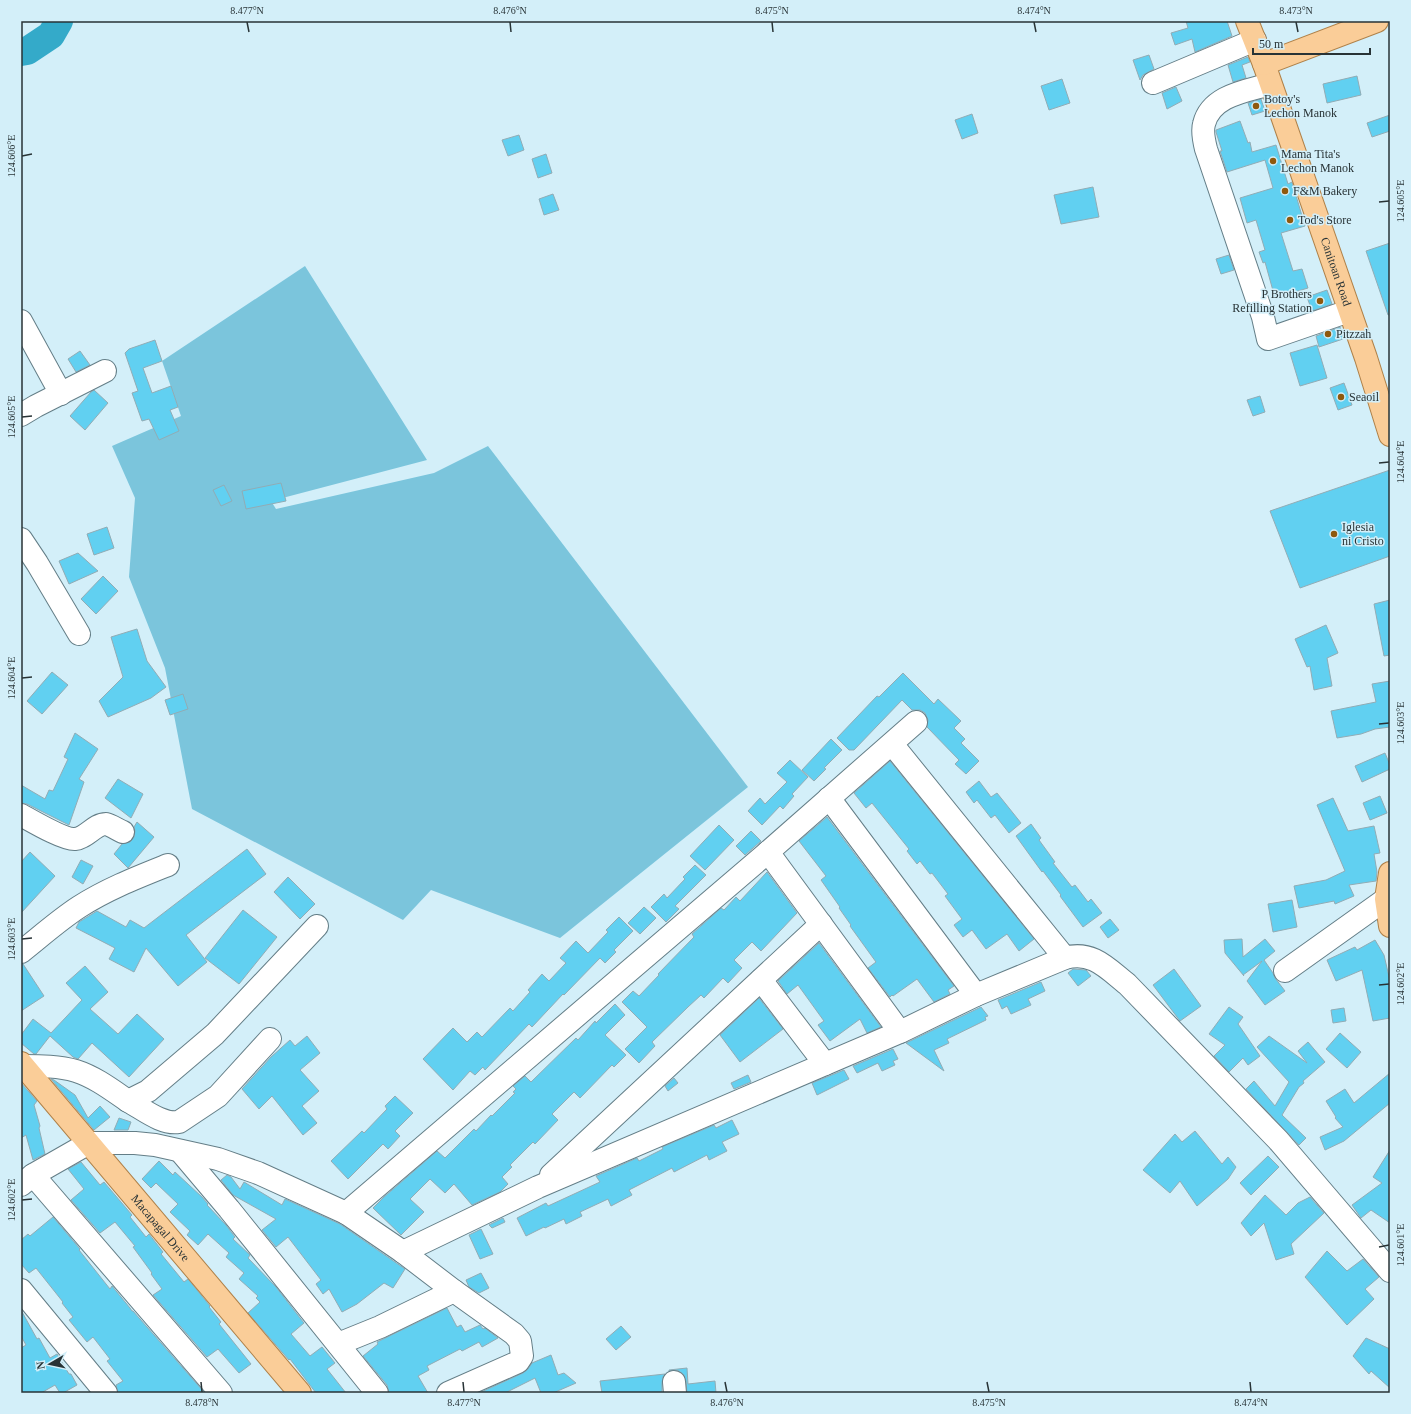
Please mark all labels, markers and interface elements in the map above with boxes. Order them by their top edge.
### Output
text: 8.477°N [230,5,264,16]
text: 8.476°N [493,5,527,16]
text: 8.475°N [755,5,789,16]
text: 8.474°N [1017,5,1051,16]
text: 8.473°N [1279,5,1313,16]
scale bar [1253,30,1370,56]
text: 50 m [1259,37,1284,51]
place label: Botoy's Lechon Manok [1264,92,1337,120]
marker: Botoy's Lechon Manok [1251,101,1261,111]
text: 124.606°E [6,135,17,177]
place label: Mama Tita's Lechon Manok [1281,147,1354,175]
marker: Mama Tita's Lechon Manok [1268,156,1278,166]
text: 124.605°E [1395,180,1406,222]
place label: F&M Bakery [1293,184,1357,198]
marker: F&M Bakery [1280,186,1290,196]
place label: Tod's Store [1298,213,1352,227]
marker: Tod's Store [1285,215,1295,225]
street label: Canitoan Road [1318,235,1354,308]
place label: P Brothers Refilling Station [1232,287,1312,315]
marker: P Brothers Refilling Station [1315,296,1325,306]
place label: Pitzzah [1336,327,1371,341]
marker: Pitzzah [1323,329,1333,339]
place label: Seaoil [1349,390,1380,404]
marker: Seaoil [1336,392,1346,402]
text: 124.605°E [6,396,17,438]
text: 124.604°E [1395,441,1406,483]
place label: Iglesia ni Cristo [1342,520,1384,548]
marker: Iglesia ni Cristo [1329,529,1339,539]
text: 124.604°E [6,657,17,699]
text: 124.603°E [1395,702,1406,744]
text: 124.603°E [6,918,17,960]
text: 124.602°E [1395,963,1406,1005]
text: 124.602°E [6,1179,17,1221]
street label: Macapagal Drive [128,1192,193,1264]
text: 124.601°E [1395,1224,1406,1266]
north arrow [30,1344,70,1384]
text: N [34,1361,47,1370]
text: 8.478°N [185,1397,219,1408]
text: 8.477°N [447,1397,481,1408]
text: 8.476°N [710,1397,744,1408]
text: 8.475°N [972,1397,1006,1408]
text: 8.474°N [1234,1397,1268,1408]

